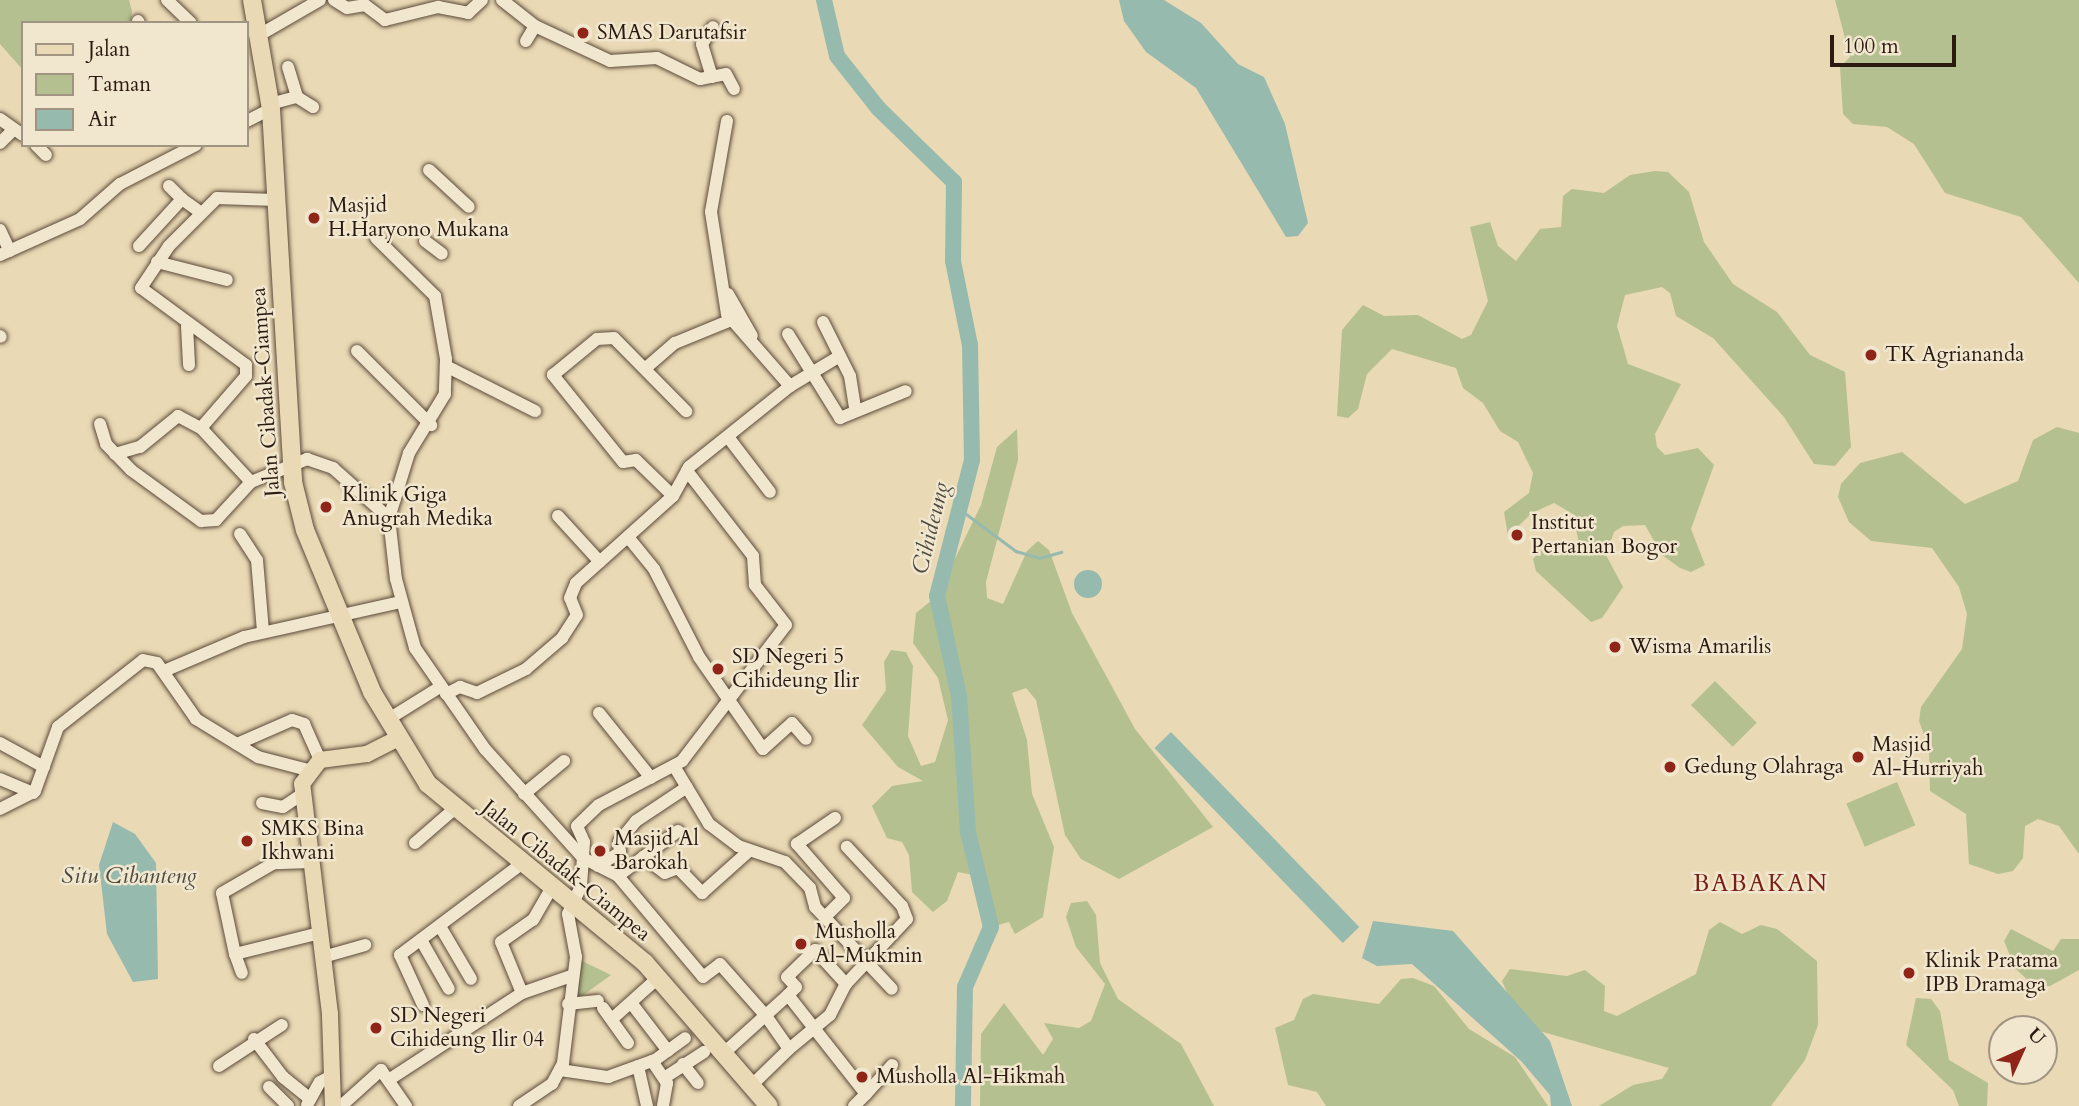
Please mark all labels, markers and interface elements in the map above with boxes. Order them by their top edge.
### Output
place label: SMAS Darutafsir [597,20,746,46]
legend [21,21,248,147]
scale bar [1834,21,1960,65]
marker: SMAS Darutafsir [575,25,591,41]
text: 100 m [1843,32,1899,61]
text: Jalan [88,35,131,64]
text: Taman [88,70,151,99]
text: Air [88,105,117,134]
place label: Masjid H.Haryono Mukana [328,193,509,243]
marker: Masjid H.Haryono Mukana [306,210,322,226]
street label: Jalan Cibadak-Ciampea [246,286,286,498]
place label: TK Agriananda [1885,342,2024,368]
marker: TK Agriananda [1863,347,1879,363]
water label: Cihideung [906,479,956,577]
place label: Klinik Giga Anugrah Medika [342,482,493,532]
marker: Klinik Giga Anugrah Medika [316,497,336,517]
place label: Institut Pertanian Bogor [1531,510,1677,560]
marker: Institut Pertanian Bogor [1509,527,1525,543]
place label: Wisma Amarilis [1629,634,1771,660]
marker: Wisma Amarilis [1607,639,1623,655]
place label: SD Negeri 5 Cihideung Ilir [732,644,859,694]
marker: SD Negeri 5 Cihideung Ilir [710,661,726,677]
place label: Masjid Al-Hurriyah [1872,732,1984,782]
marker: Masjid Al-Hurriyah [1850,749,1866,765]
place label: Gedung Olahraga [1684,754,1844,780]
marker: Gedung Olahraga [1662,759,1678,775]
street label: Jalan Cibadak-Ciampea [477,795,655,947]
place label: SMKS Bina Ikhwani [261,816,364,866]
place label: Masjid Al Barokah [614,826,699,876]
marker: SMKS Bina Ikhwani [239,833,255,849]
marker: Masjid Al Barokah [592,843,608,859]
water label: Situ Cibanteng [61,862,197,890]
district label: BABAKAN [1694,870,1828,898]
place label: Musholla Al-Mukmin [815,919,923,969]
marker: Musholla Al-Mukmin [793,936,809,952]
place label: Klinik Pratama IPB Dramaga [1925,948,2058,998]
marker: Klinik Pratama IPB Dramaga [1899,963,1919,983]
place label: SD Negeri Cihideung Ilir 04 [390,1003,544,1053]
north arrow [1988,1015,2058,1085]
marker: SD Negeri Cihideung Ilir 04 [368,1020,384,1036]
text: U [2022,1022,2051,1051]
place label: Musholla Al-Hikmah [876,1064,1065,1090]
marker: Musholla Al-Hikmah [854,1069,870,1085]

